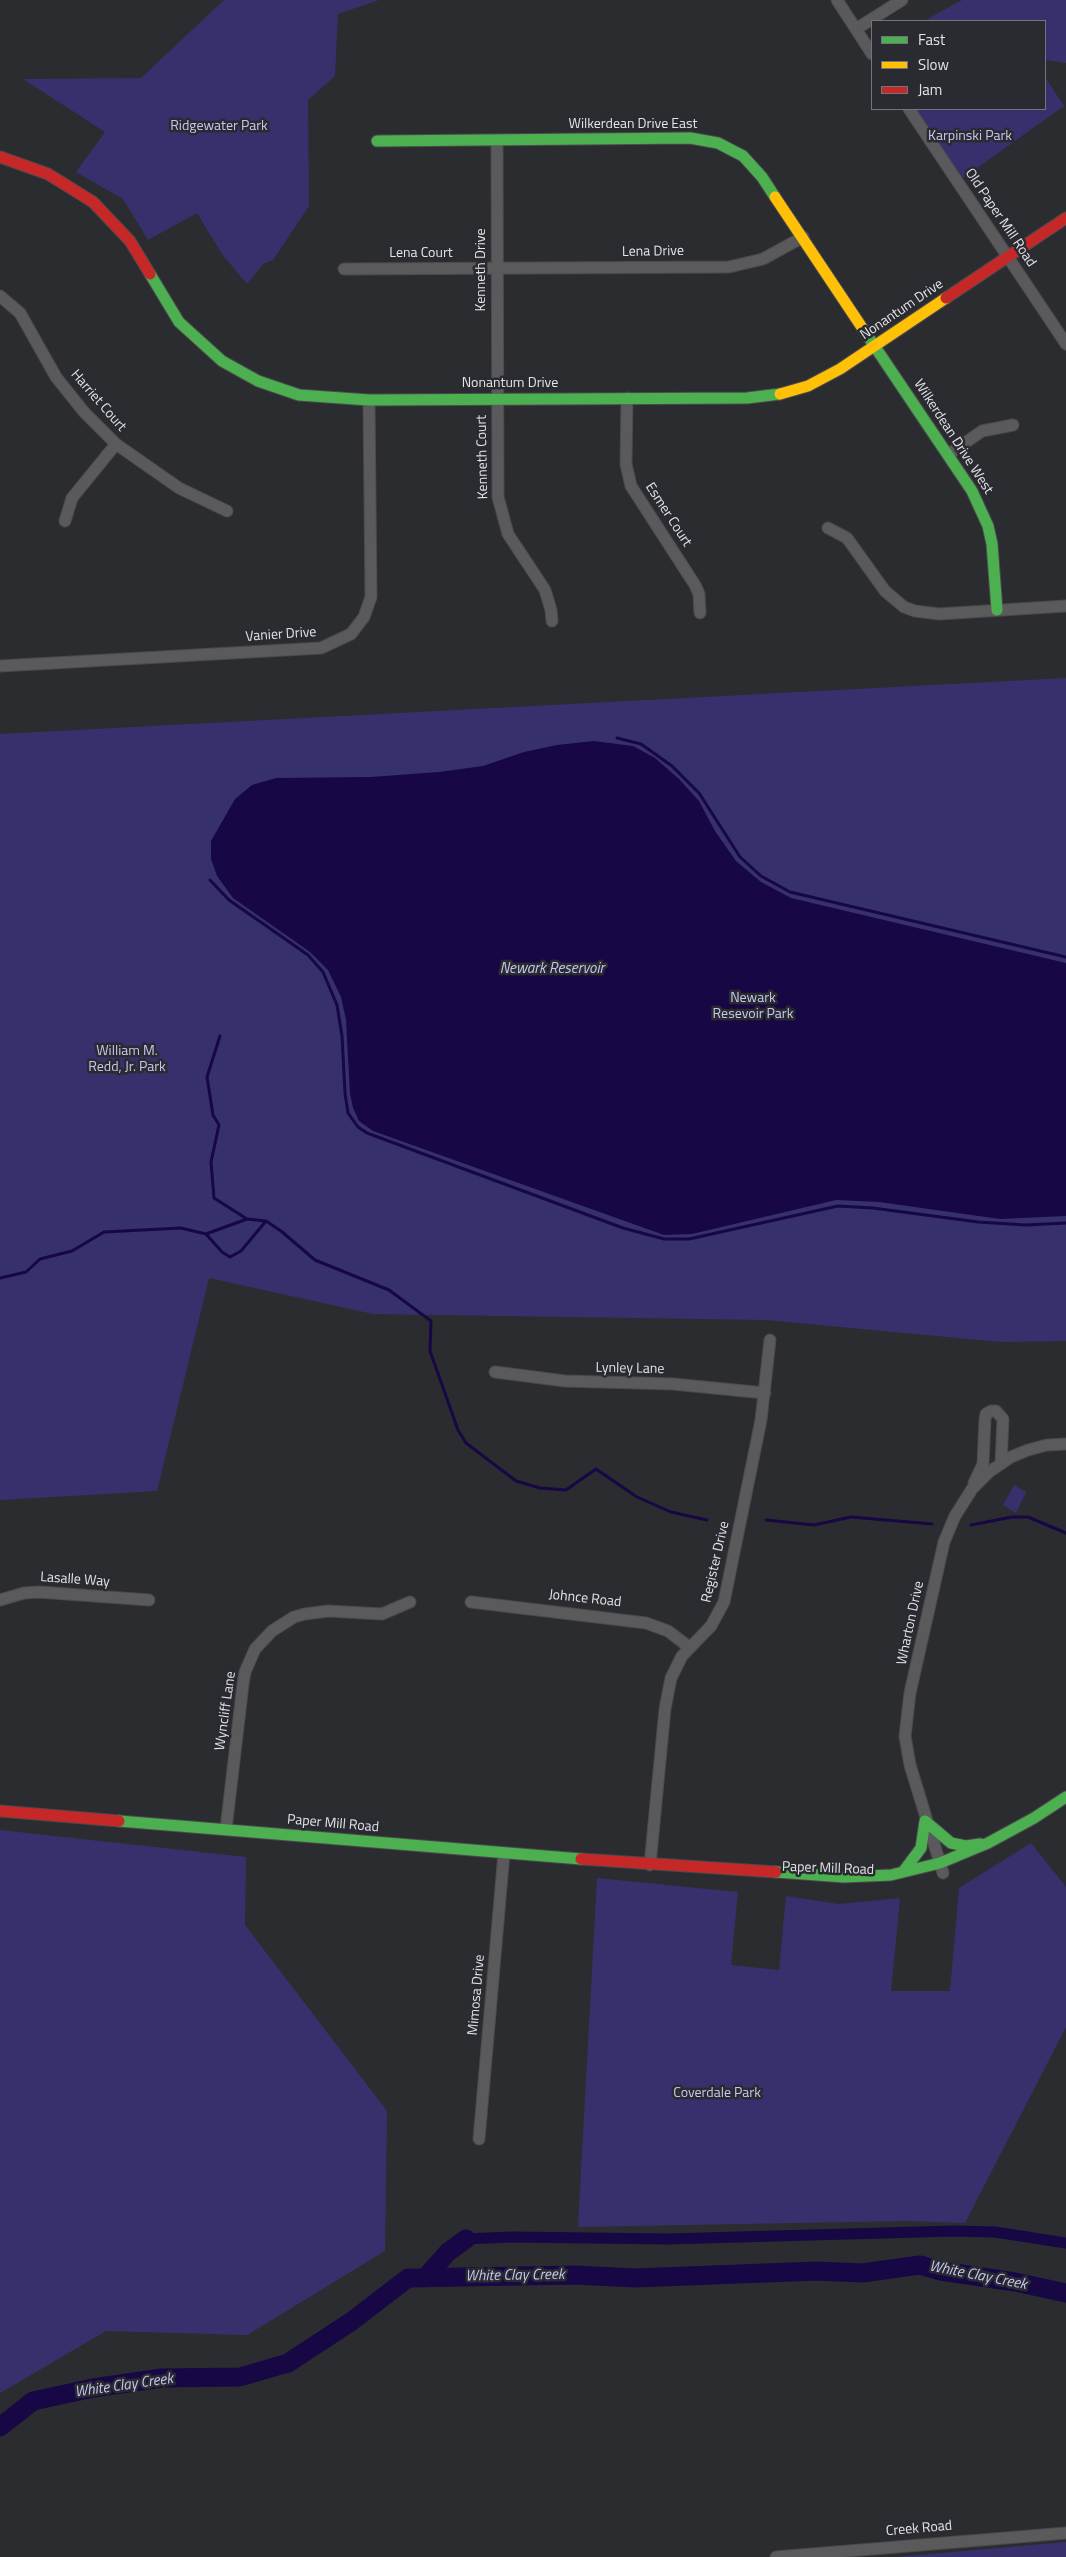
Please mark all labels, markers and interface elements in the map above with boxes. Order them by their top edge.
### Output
legend [871,20,1046,110]
text: Fast [918,28,945,51]
text: Slow [918,53,949,76]
text: Jam [918,78,942,101]
street label: Wilkerdean Drive East [569,117,697,133]
park label: Ridgewater Park [170,119,268,135]
park label: Karpinski Park [928,129,1012,145]
street label: Old Paper Mill Road [961,166,1039,270]
street label: Kenneth Drive [474,228,490,312]
street label: Lena Drive [622,243,684,261]
street label: Lena Court [389,246,453,262]
street label: Nonantum Drive [857,276,947,344]
street label: Harriet Court [67,367,129,435]
street label: Nonantum Drive [462,376,558,392]
street label: Wilkerdean Drive West [910,377,996,497]
street label: Kenneth Court [474,415,492,499]
street label: Esmer Court [641,480,695,550]
street label: Vanier Drive [245,624,317,646]
water label: Newark Reservoir [500,960,604,978]
park label: Newark Resevoir Park [713,991,793,1024]
park label: William M. Redd, Jr. Park [88,1044,166,1076]
street label: Lynley Lane [596,1360,664,1378]
street label: Register Drive [698,1520,734,1604]
street label: Lasalle Way [40,1569,110,1591]
street label: Wharton Drive [894,1580,928,1666]
street label: Johnce Road [548,1587,622,1611]
street label: Wyncliff Lane [212,1670,240,1752]
street label: Paper Mill Road [286,1812,380,1836]
street label: Paper Mill Road [782,1859,874,1879]
street label: Mimosa Drive [465,1954,489,2036]
park label: Coverdale Park [673,2086,761,2102]
water label: White Clay Creek [928,2258,1028,2294]
water label: White Clay Creek [465,2266,565,2286]
water label: White Clay Creek [74,2370,174,2402]
street label: Creek Road [885,2518,953,2540]

